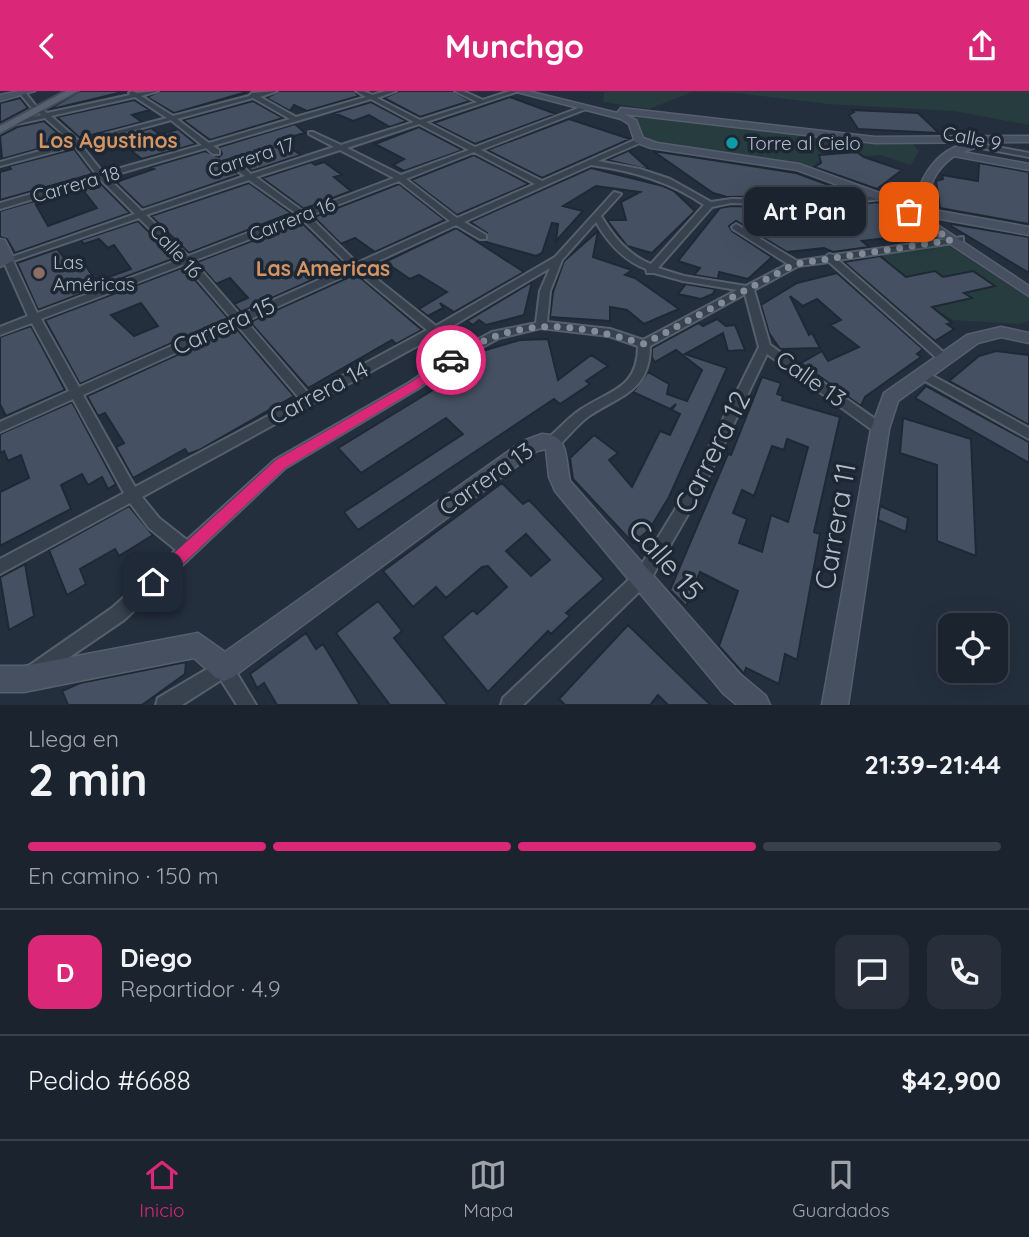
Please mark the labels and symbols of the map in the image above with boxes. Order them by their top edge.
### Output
street label: Calle 9 [941,121,1003,155]
district label: Los Agustinos [38,127,178,153]
place label: Torre al Cielo [746,131,861,155]
street label: Carrera 17 [205,132,297,182]
marker: Torre al Cielo [724,135,740,151]
street label: Carrera 18 [29,160,123,208]
pin [879,182,939,242]
callout: Art Pan [744,187,867,237]
street label: Carrera 16 [246,192,338,246]
street label: Calle 16 [145,219,207,283]
place label: Las Américas [53,250,135,296]
district label: Las Americas [256,255,390,281]
marker: Las Américas [31,265,47,281]
street label: Carrera 15 [168,290,279,361]
courier [416,325,486,395]
street label: Calle 13 [771,344,852,413]
street label: Carrera 14 [264,354,373,431]
street label: Carrera 12 [666,385,757,519]
street label: Carrera 13 [433,436,538,522]
street label: Carrera 11 [806,460,863,592]
street label: Calle 15 [621,512,711,608]
pin [123,552,183,612]

